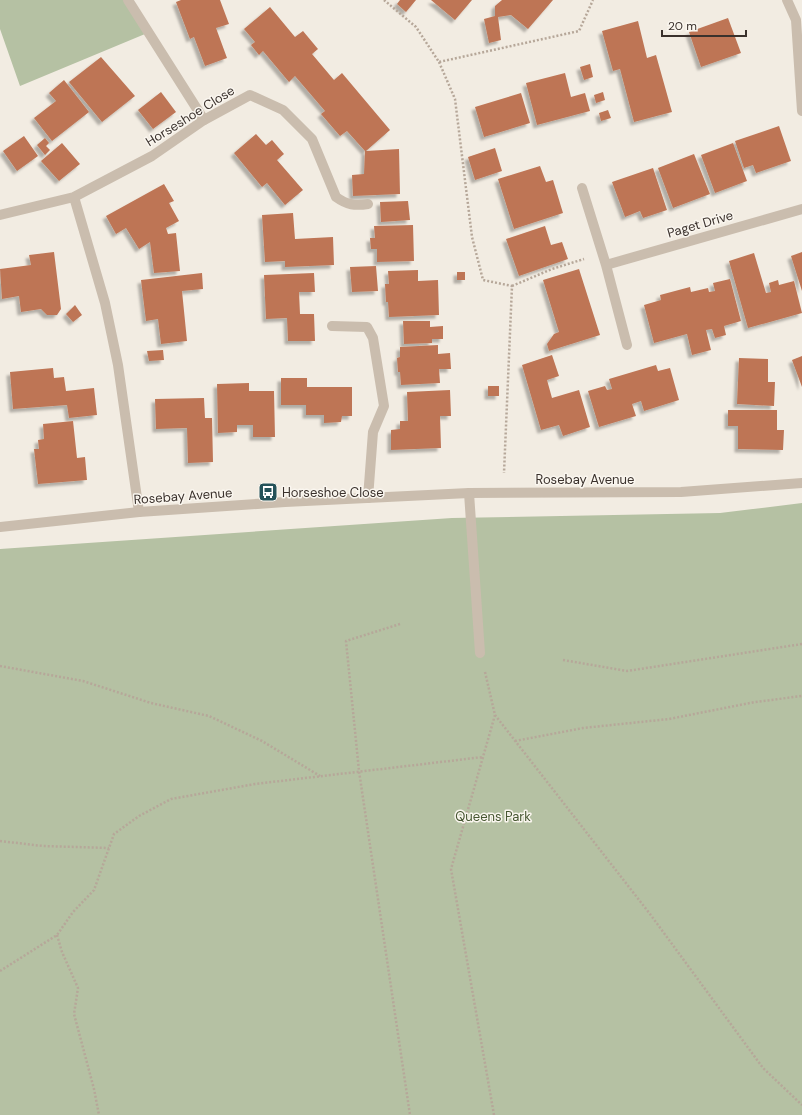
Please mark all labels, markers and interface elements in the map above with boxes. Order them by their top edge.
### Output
scale bar [662,12,746,38]
text: 20 m [668,18,697,34]
street label: Horseshoe Close [142,82,238,150]
street label: Paget Drive [665,206,735,242]
street label: Rosebay Avenue [536,471,634,488]
bus stop icon: Horseshoe Close [257,481,279,503]
street label: Rosebay Avenue [133,484,233,508]
place label: Horseshoe Close [282,484,384,501]
park label: Queens Park [455,808,531,825]

